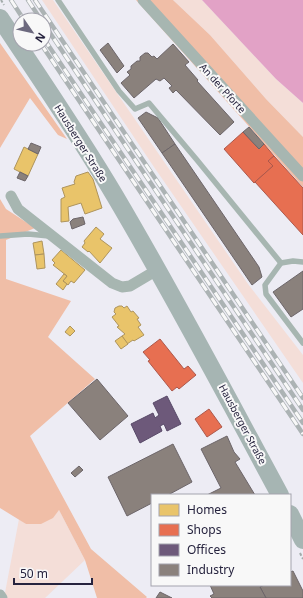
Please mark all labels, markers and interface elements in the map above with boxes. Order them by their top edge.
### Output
north arrow [12,12,52,52]
text: N [32,30,49,46]
street label: An der Pforte [197,60,249,116]
street label: Hausberger Straße [52,102,111,185]
street label: Hausberger Straße [216,381,270,467]
legend [151,494,291,586]
text: Homes [187,501,227,518]
text: Shops [187,521,222,538]
text: Offices [187,541,226,558]
scale bar [14,560,92,586]
text: Industry [187,561,235,578]
text: 50 m [20,565,48,582]

